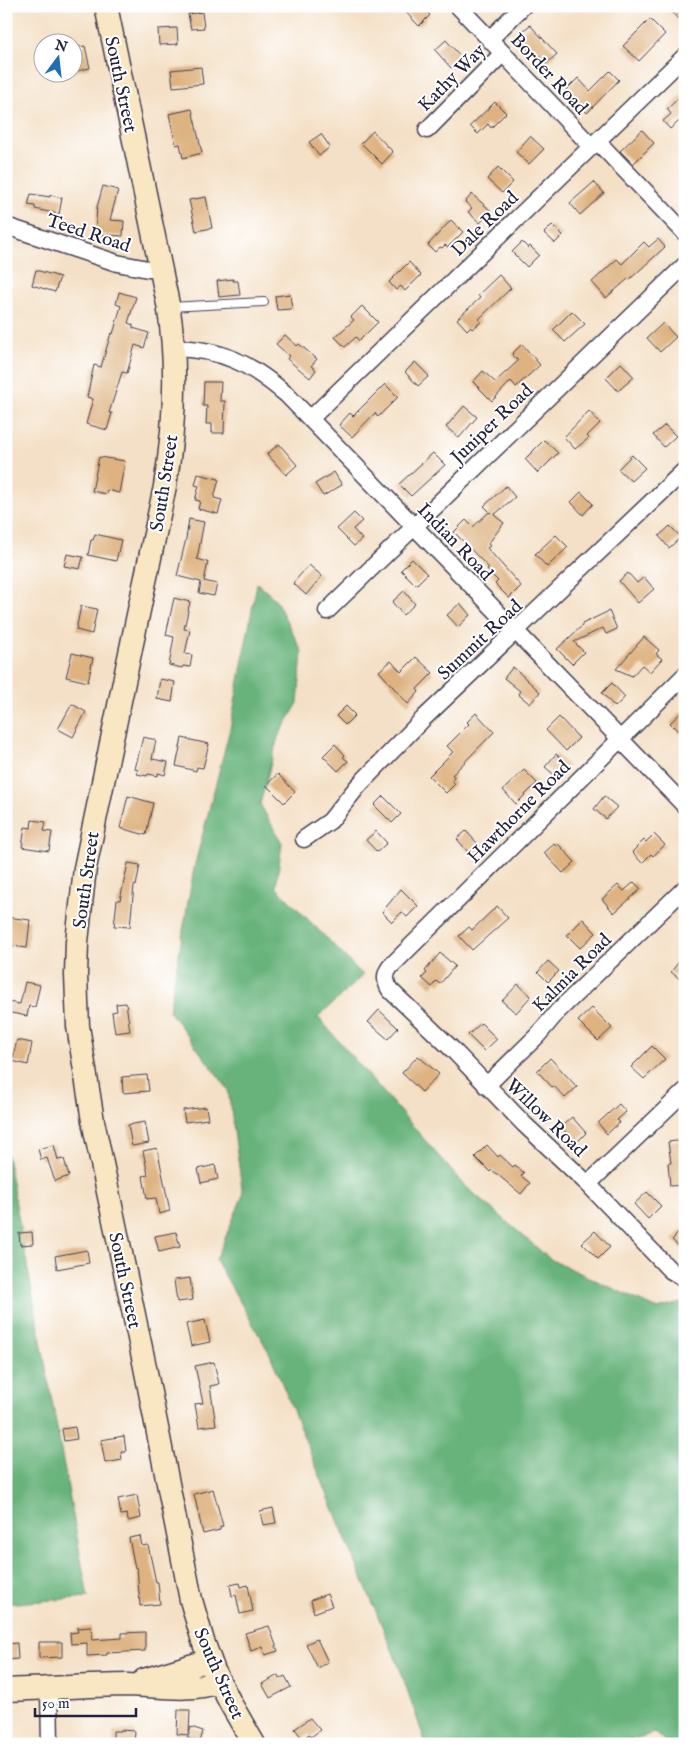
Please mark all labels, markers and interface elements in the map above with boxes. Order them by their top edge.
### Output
street label: Border Road [505,29,593,121]
north arrow [32,32,82,82]
street label: South Street [98,34,142,135]
text: N [52,36,69,57]
street label: Kathy Way [413,39,492,117]
street label: Dale Road [447,186,525,262]
street label: Teed Road [43,209,134,259]
street label: Juniper Road [445,379,539,471]
street label: South Street [145,433,185,533]
street label: Indian Road [412,498,498,587]
street label: Summit Road [433,594,529,686]
street label: Hawthorne Road [463,755,577,869]
street label: South Street [68,830,106,930]
street label: Kalmia Road [528,928,618,1018]
street label: Willow Road [500,1074,592,1163]
street label: South Street [102,1230,146,1331]
street label: South Street [187,1624,249,1724]
scale bar [35,1685,136,1717]
text: 50 m [42,1694,70,1713]

